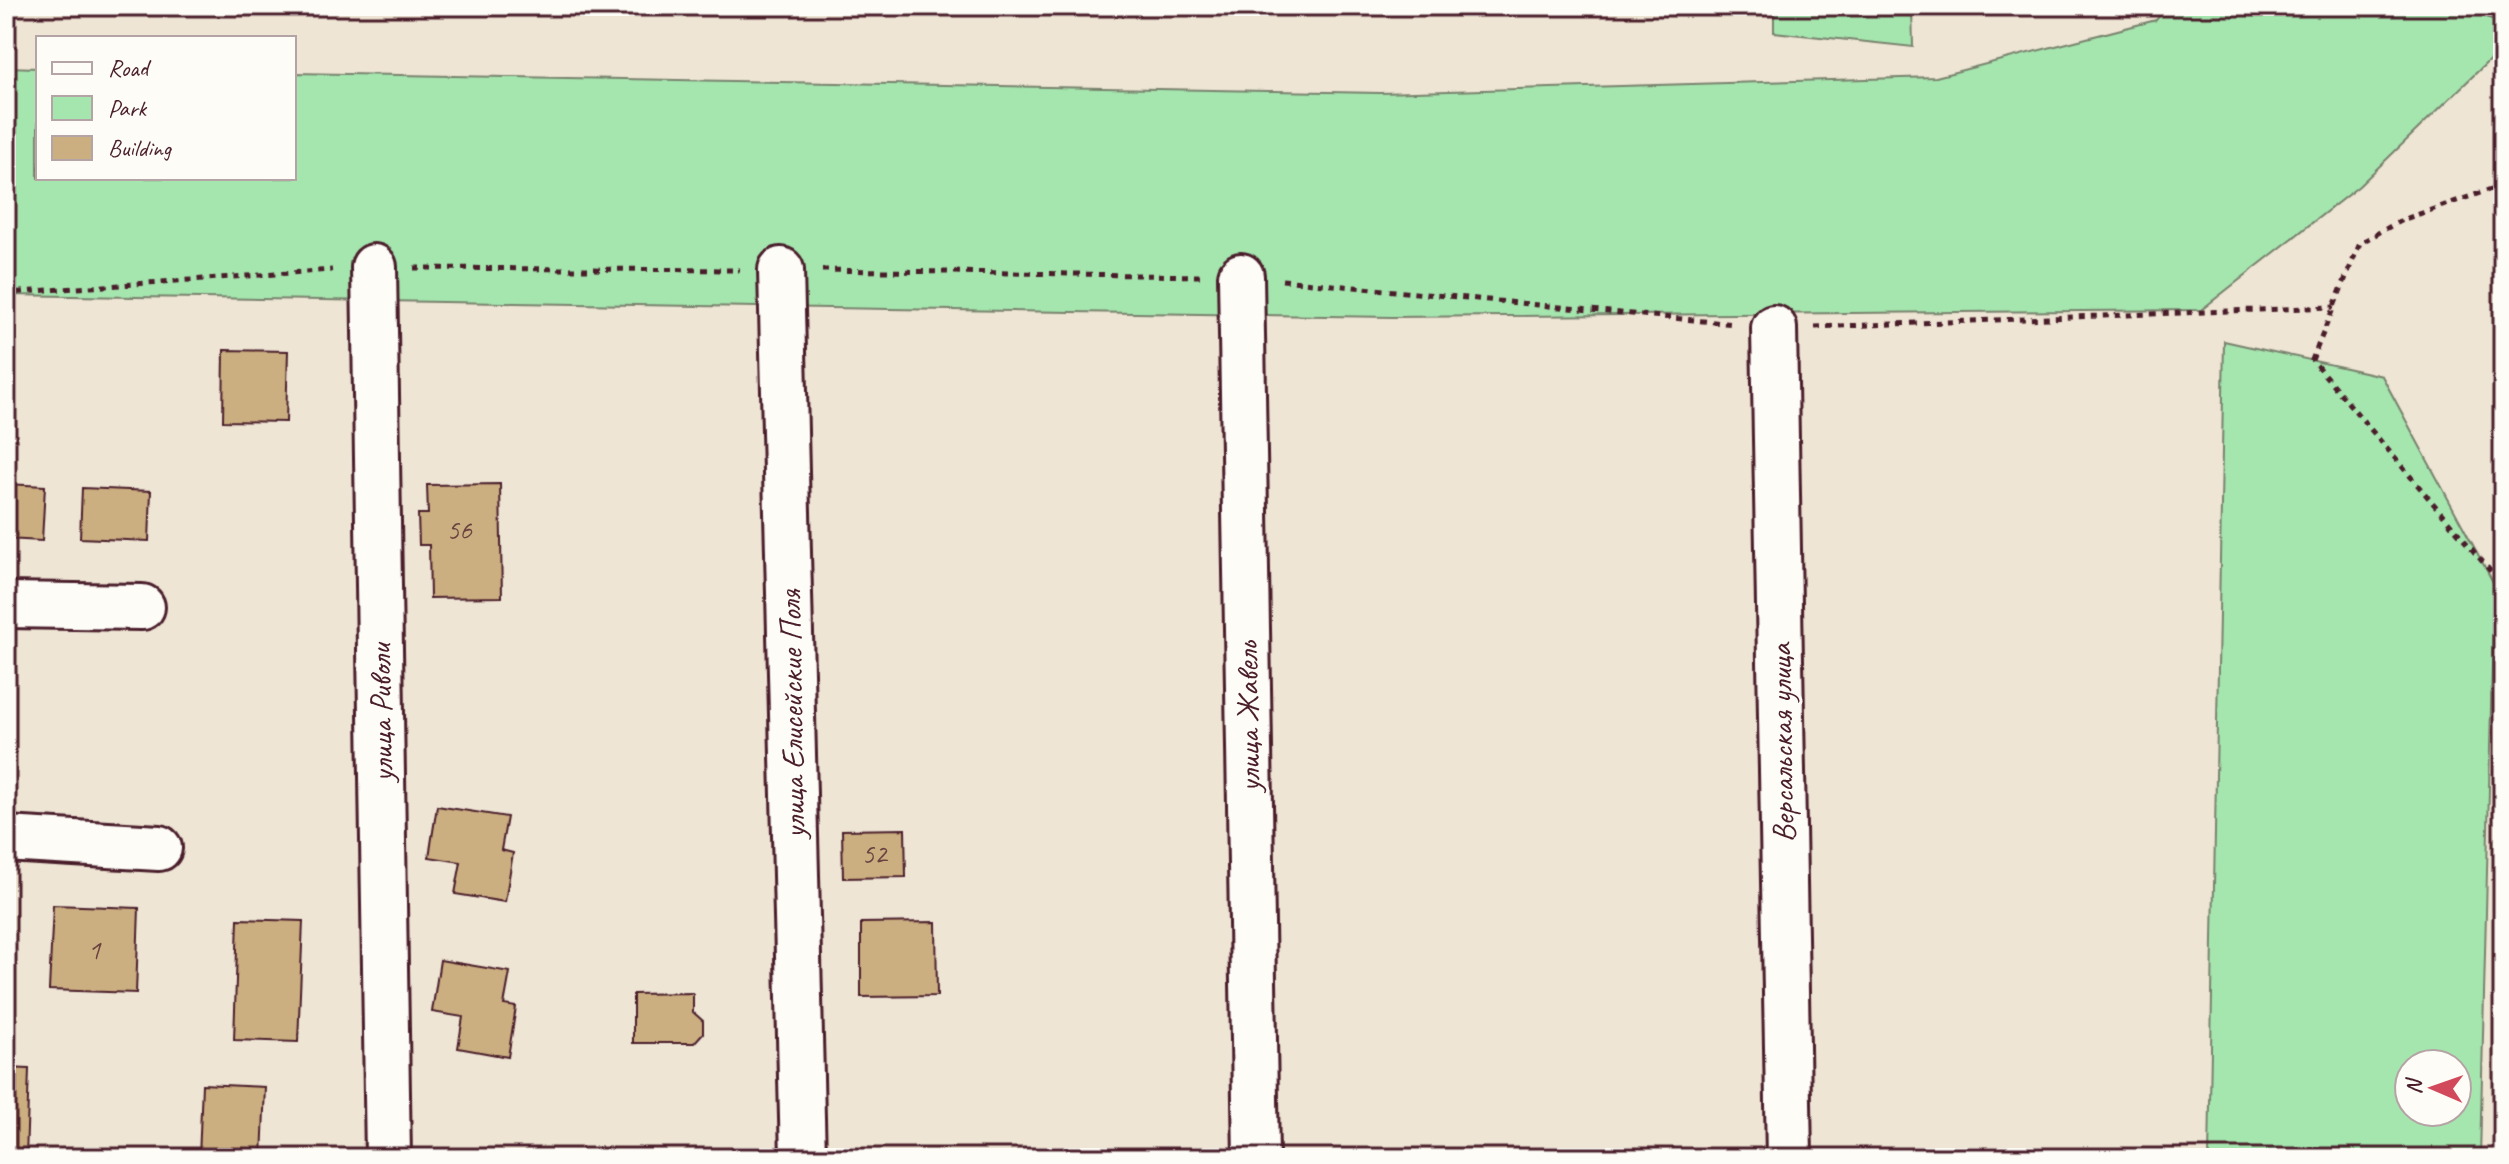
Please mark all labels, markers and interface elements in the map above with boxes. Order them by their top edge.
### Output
legend [36,36,296,180]
text: Road [108,53,152,83]
text: Park [108,93,148,123]
text: Building [108,133,173,163]
house number: 56 [446,512,473,547]
street label: улица Елисейские Поля [769,588,815,841]
street label: улица Жавель [1226,639,1270,794]
street label: улица Риволи [359,641,403,784]
street label: Версальская улица [1760,641,1804,843]
house number: 52 [861,836,889,871]
house number: 1 [88,932,102,967]
north arrow [2393,1048,2473,1128]
text: N [2400,1077,2428,1095]

